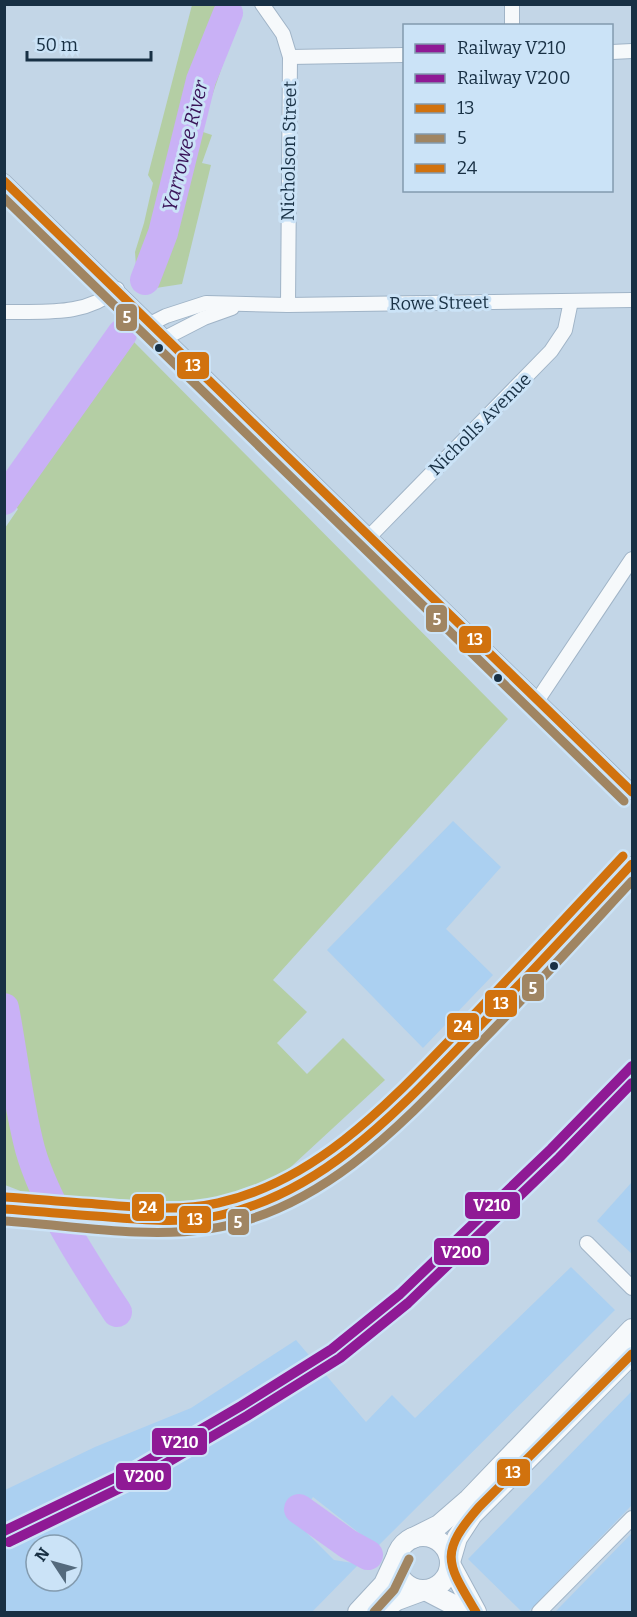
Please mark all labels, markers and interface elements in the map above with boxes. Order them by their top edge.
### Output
scale bar [27,24,152,62]
legend [403,24,613,192]
text: 50 m [36,34,78,56]
text: Railway V210 [457,37,566,59]
text: Railway V200 [457,67,570,89]
water label: Yarrowee River [157,77,213,214]
street label: Nicholson Street [277,80,301,221]
text: 13 [457,97,475,119]
text: 5 [457,127,467,149]
text: 24 [457,157,478,179]
street label: Rowe Street [389,291,490,315]
line badge: 5 [115,303,138,332]
text: 5 [123,308,132,327]
unlabelled marker [153,342,165,354]
line badge: 13 [176,351,210,380]
text: 13 [185,356,201,375]
street label: Nicholls Avenue [424,368,536,480]
line badge: 5 [425,604,448,633]
text: 5 [433,610,442,629]
line badge: 13 [458,625,492,654]
text: 13 [467,630,483,649]
unlabelled marker [492,672,504,684]
unlabelled marker [548,960,560,972]
line badge: 5 [521,973,545,1002]
text: 5 [529,979,538,998]
line badge: 13 [484,989,518,1018]
text: 13 [493,994,509,1013]
line badge: 24 [446,1012,480,1041]
text: 24 [454,1017,473,1036]
line badge: V210 [464,1191,521,1220]
line badge: 24 [131,1193,165,1222]
text: V210 [473,1196,511,1215]
text: 24 [139,1198,158,1217]
line badge: 13 [178,1205,212,1234]
line badge: 5 [227,1208,250,1236]
text: 13 [187,1210,203,1229]
text: 5 [234,1213,243,1232]
line badge: V200 [433,1237,490,1266]
text: V200 [441,1243,481,1262]
line badge: V210 [151,1427,208,1456]
text: V210 [161,1433,199,1452]
line badge: 13 [496,1458,531,1487]
line badge: V200 [115,1462,172,1491]
text: 13 [505,1463,521,1482]
text: V200 [124,1467,164,1486]
north arrow [24,1533,84,1593]
text: N [31,1544,54,1565]

